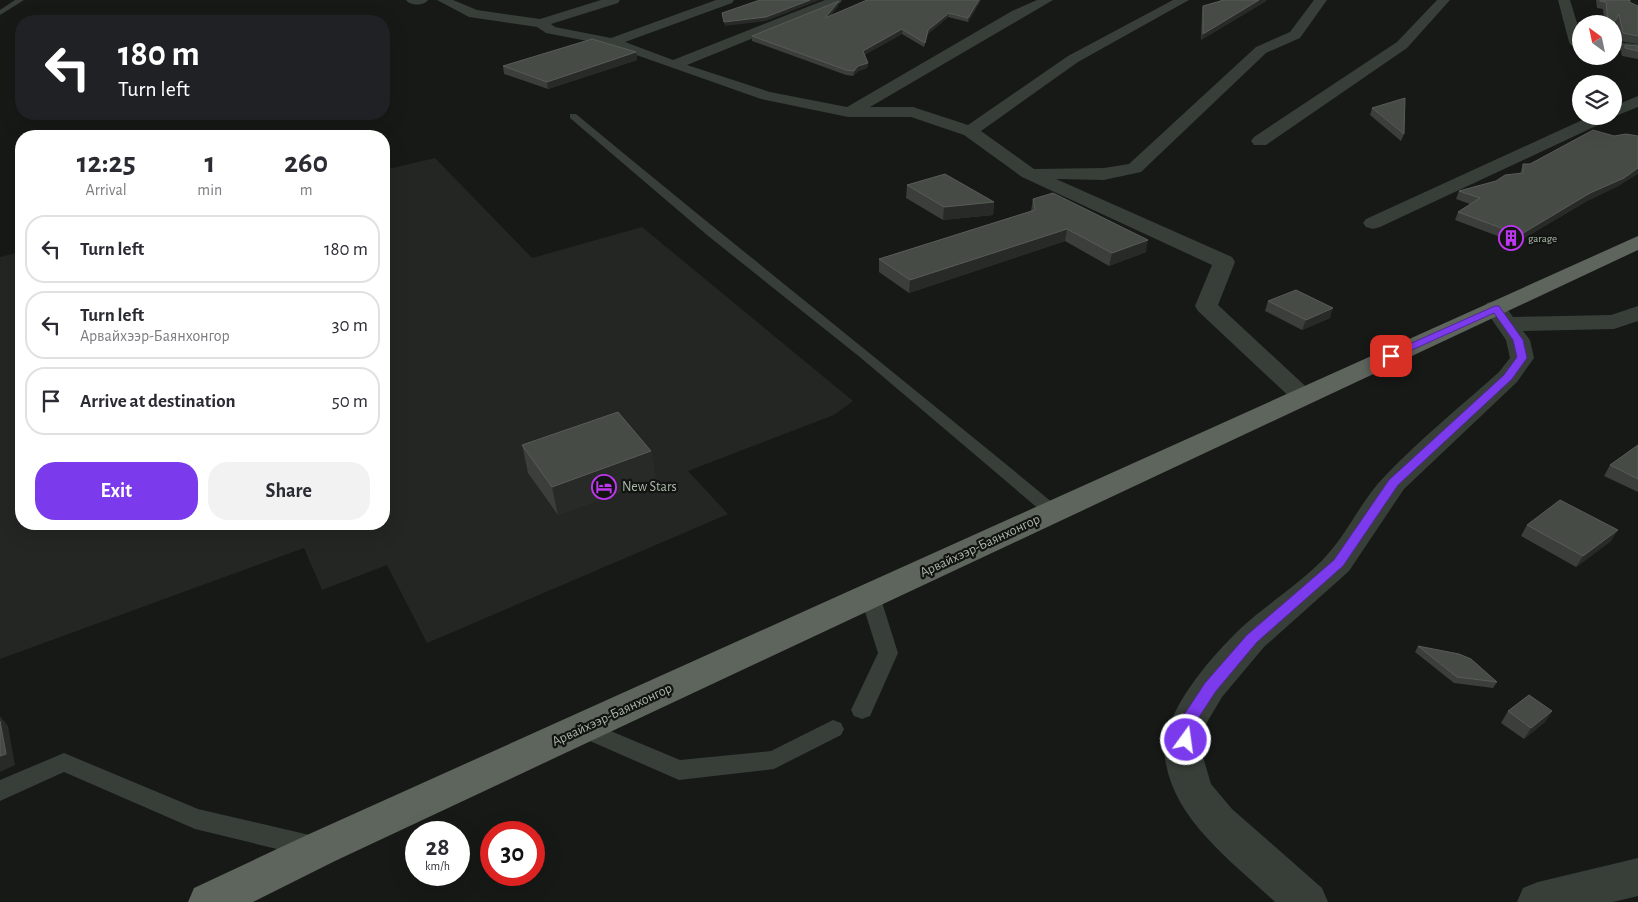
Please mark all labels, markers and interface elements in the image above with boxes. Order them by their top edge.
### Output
north arrow [1572,15,1622,65]
map controls [1572,15,1622,125]
icon: left [35,35,100,100]
text: 180 m [118,37,200,72]
button: layers [1572,75,1622,125]
text: Turn left [118,78,190,100]
text: 12:25 [77,148,136,178]
text: 1 [204,148,215,178]
text: 260 [284,148,328,178]
text: Arrival [86,182,127,198]
text: min [197,182,222,198]
text: m [300,182,313,198]
building icon: garage [1498,225,1524,251]
place label: garage [1528,233,1557,244]
icon: left [37,235,65,263]
text: Turn left [80,240,144,259]
text: 180 m [324,240,368,259]
text: Turn left [80,306,144,325]
icon: left [37,311,65,339]
text: 30 m [332,316,368,335]
text: Арвайхээр-Баянхонгор [80,328,230,344]
pin [1370,335,1412,377]
icon: arrive [1377,342,1405,370]
icon: arrive [37,387,65,415]
text: Arrive at destination [80,392,236,411]
text: 50 m [332,392,368,411]
button: Exit [35,462,198,520]
button: Share [208,462,370,520]
hotel icon: New Stars [591,474,617,500]
place label: New Stars [622,480,677,494]
street label: Арвайхээр-Баянхонгор [918,512,1042,580]
street label: Арвайхээр-Баянхонгор [550,681,674,749]
position arrow [1159,713,1211,765]
speed limit sign: 30 [480,821,545,886]
text: 28 [425,835,450,860]
text: km/h [425,860,450,872]

